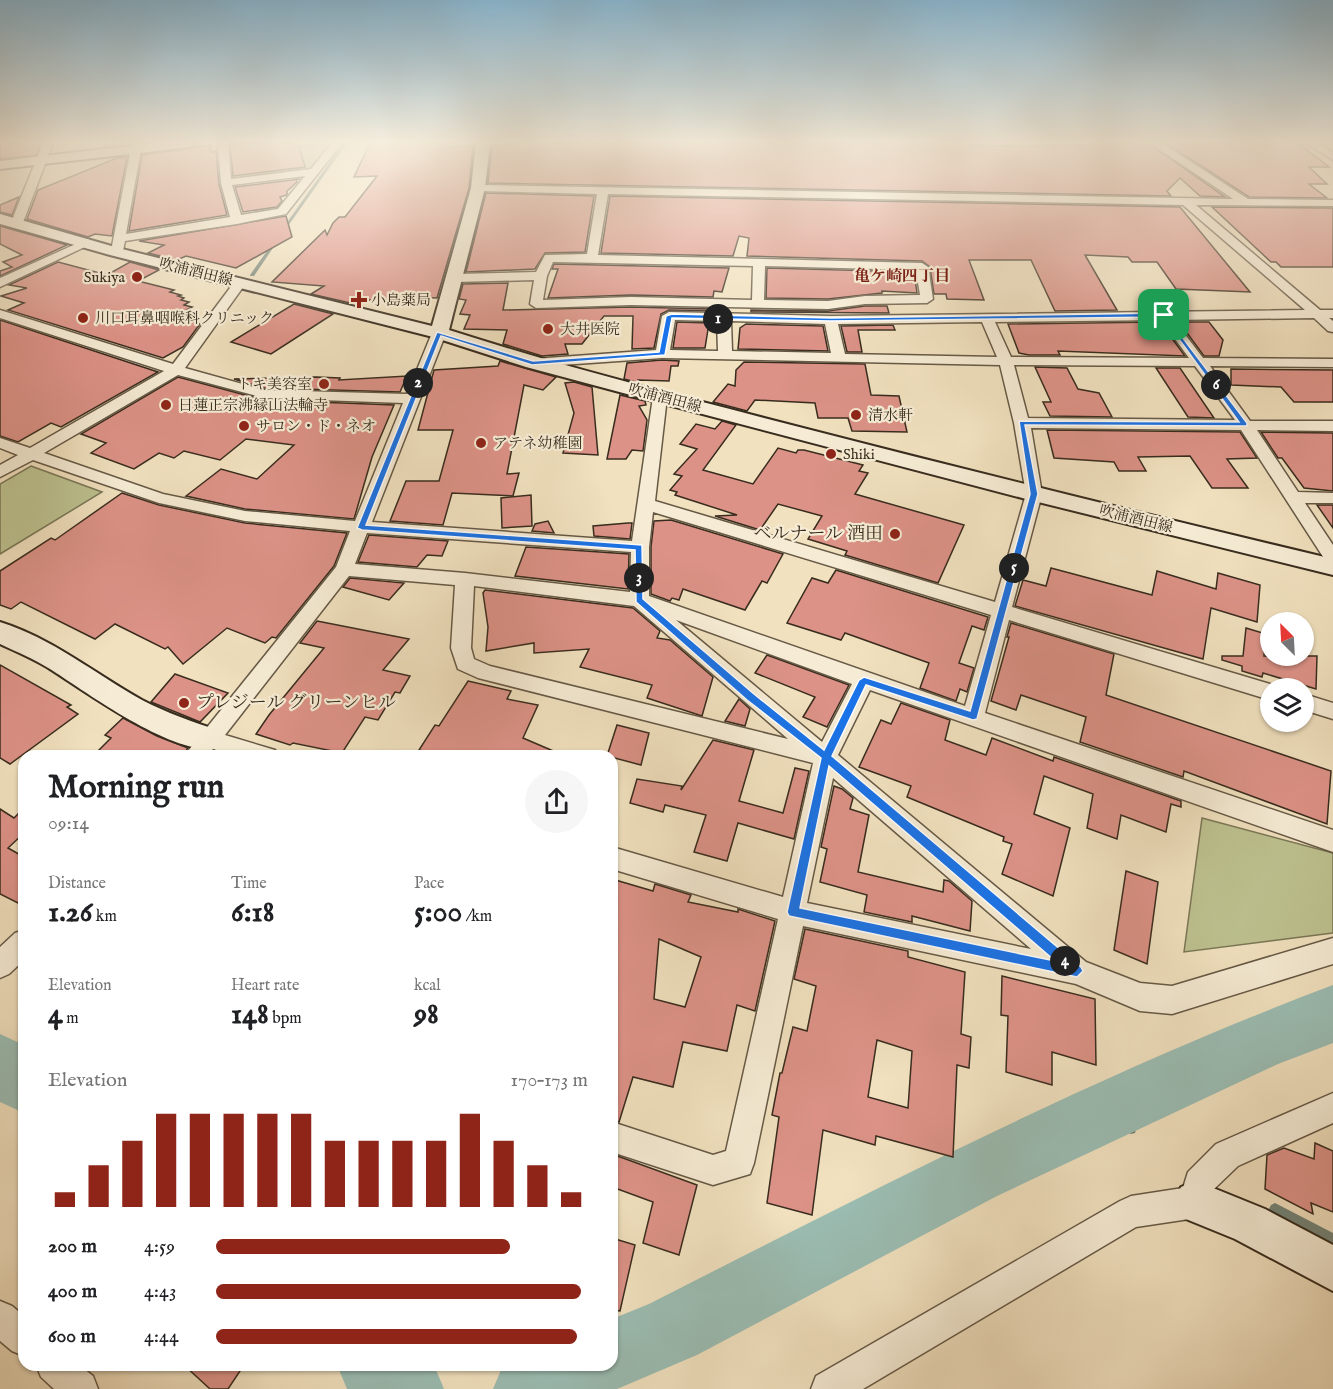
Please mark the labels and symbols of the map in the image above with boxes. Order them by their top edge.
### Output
street label: 吹浦酒田線 [157,254,235,290]
district label: 亀ケ崎四丁目 [854,267,950,287]
place label: Sukiya [84,268,126,287]
marker: Sukiya [130,270,144,284]
pin [1138,289,1189,340]
place label: 小島薬局 [371,291,431,310]
marker: 小島薬局 [352,293,366,307]
pin: 1 [703,304,733,334]
place label: 川口耳鼻咽喉科クリニック [95,309,274,328]
marker: 川口耳鼻咽喉科クリニック [76,311,90,325]
place label: 大井医院 [560,320,620,339]
marker: 大井医院 [541,322,555,336]
pin: 2 [403,368,433,398]
pin: 6 [1201,370,1231,400]
place label: トキ美容室 [237,375,312,394]
marker: トキ美容室 [317,377,331,391]
street label: 吹浦酒田線 [626,379,704,417]
place label: 日蓮正宗沸縁山法輪寺 [178,396,328,415]
marker: 日蓮正宗沸縁山法輪寺 [159,398,173,412]
place label: 清水軒 [868,406,913,425]
marker: 清水軒 [849,408,863,422]
place label: サロン・ド・ネオ [256,417,376,436]
marker: サロン・ド・ネオ [237,419,251,433]
place label: アテネ幼稚園 [493,434,582,453]
marker: アテネ幼稚園 [474,436,488,450]
place label: Shiki [843,445,875,464]
marker: Shiki [824,447,838,461]
street label: 吹浦酒田線 [1097,501,1175,537]
place label: ベルナール 酒田 [753,523,883,546]
marker: ベルナール 酒田 [888,527,902,541]
pin: 5 [999,553,1029,583]
pin: 3 [624,563,654,593]
north arrow [1260,612,1314,666]
place label: プレジール グリーンヒル [196,692,396,715]
marker: プレジール グリーンヒル [177,696,191,710]
pin: 4 [1050,946,1080,976]

